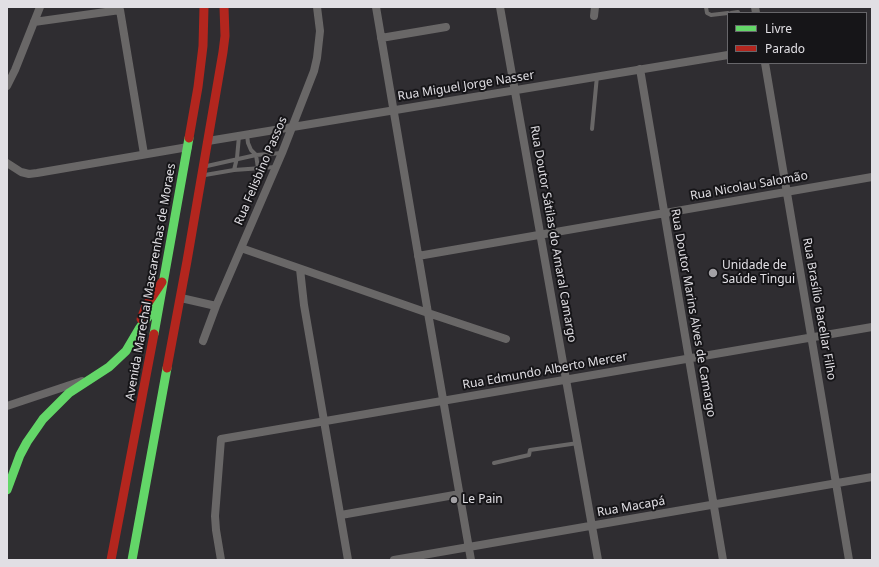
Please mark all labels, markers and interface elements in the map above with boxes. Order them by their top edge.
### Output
legend [727,12,867,64]
text: Livre [765,20,792,37]
text: Parado [765,40,805,57]
street label: Rua Miguel Jorge Nasser [397,68,535,104]
street label: Rua Felisbino Passos [232,115,290,227]
street label: Rua Doutor Sátilas do Amaral Camargo [527,124,579,344]
street label: Avenida Marechal Mascarenhas de Moraes [123,162,179,402]
street label: Rua Nicolau Salomão [689,169,809,203]
street label: Rua Doutor Marins Alves de Camargo [668,208,718,418]
street label: Rua Brasílio Bacellar Filho [799,237,839,381]
place label: Unidade de Saúde Tingui [722,259,795,287]
marker: Unidade de Saúde Tingui [707,267,719,279]
street label: Rua Edmundo Alberto Mercer [462,349,628,393]
place label: Le Pain [462,493,503,507]
street label: Rua Macapá [596,494,666,520]
marker: Le Pain [449,495,459,505]

